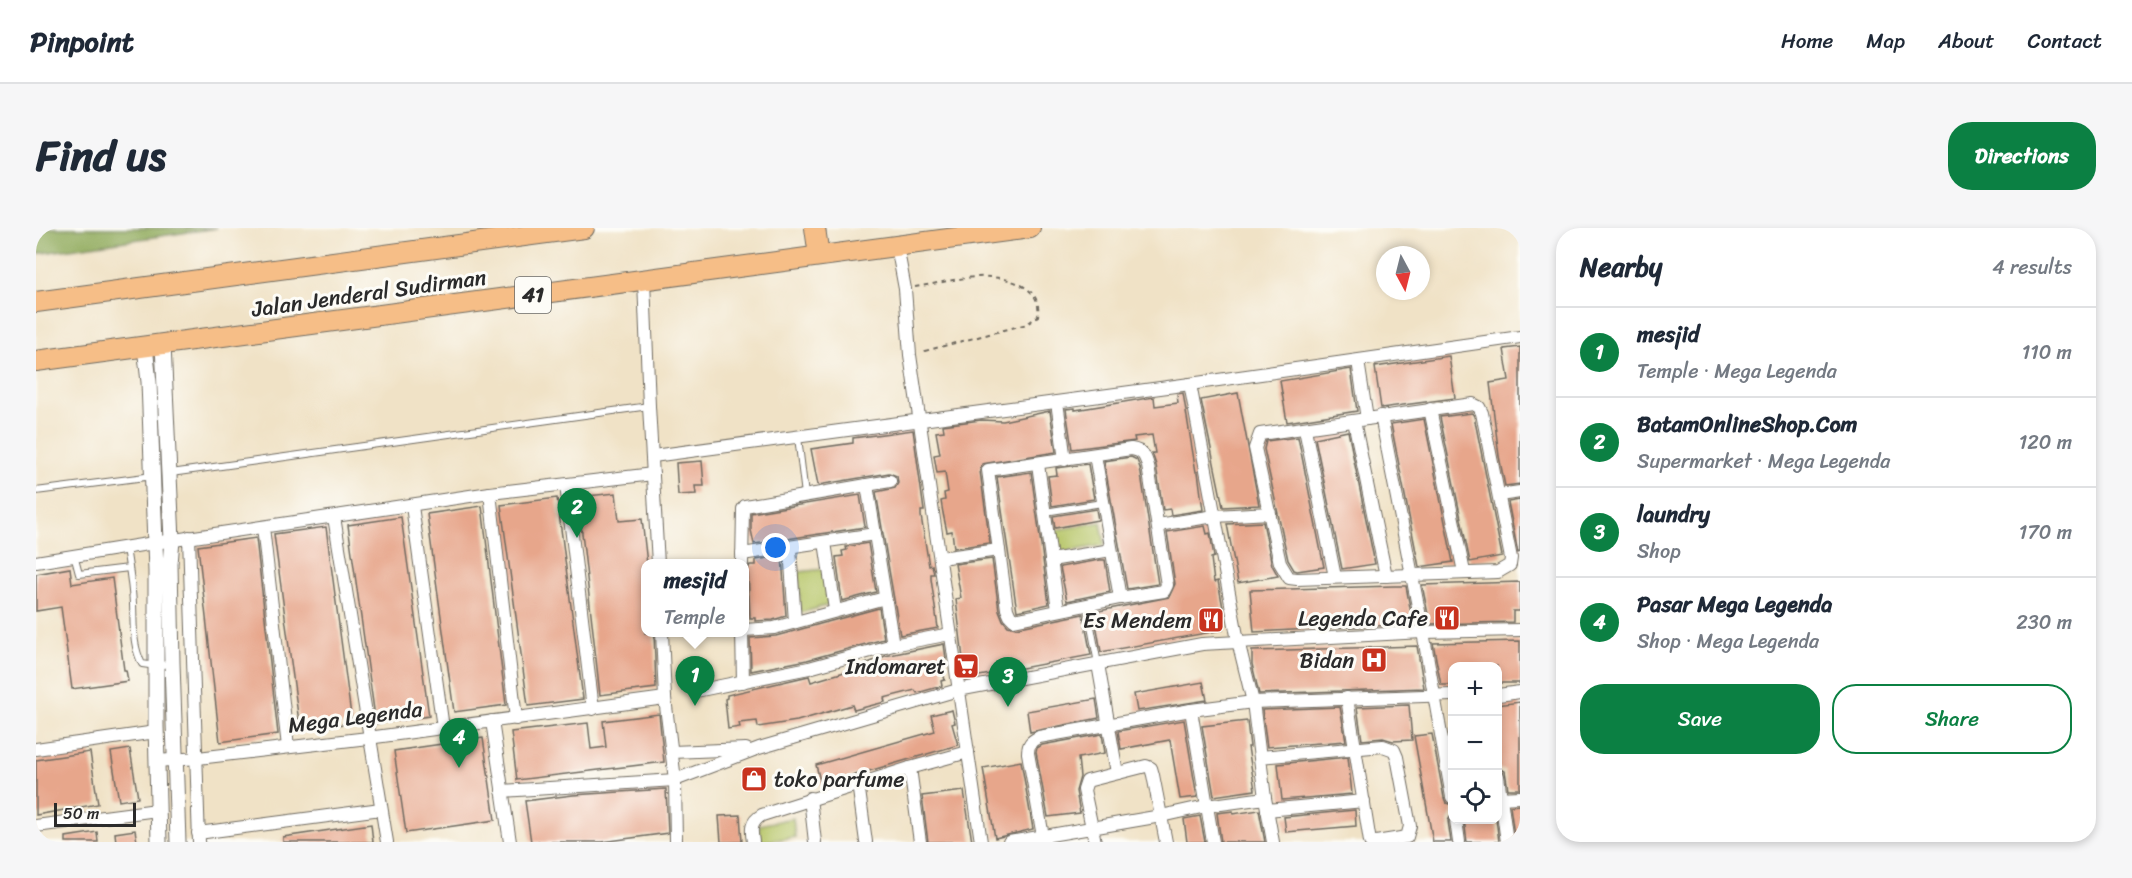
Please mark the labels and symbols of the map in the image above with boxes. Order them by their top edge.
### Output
north arrow [1376,246,1430,300]
street label: Jalan Jenderal Sudirman [248,257,489,329]
road number: 41 [515,277,551,313]
pin: 2 [558,488,596,538]
your location [761,533,790,562]
place label: Legenda Cafe [1298,599,1428,638]
place label: Es Mendem [1083,601,1192,640]
restaurant icon: Legenda Cafe [1432,603,1462,633]
restaurant icon: Es Mendem [1196,605,1226,635]
place label: Bidan [1300,641,1354,680]
hospital icon: Bidan [1359,645,1389,675]
place label: Indomaret [844,647,946,686]
supermarket icon: Indomaret [951,651,981,681]
pin: 1 [676,656,714,706]
pin: 3 [988,658,1028,707]
street label: Mega Legenda [286,689,425,745]
pin: 4 [440,718,478,768]
place label: toko parfume [774,760,905,799]
shop icon: toko parfume [739,764,769,794]
scale bar [54,800,136,828]

